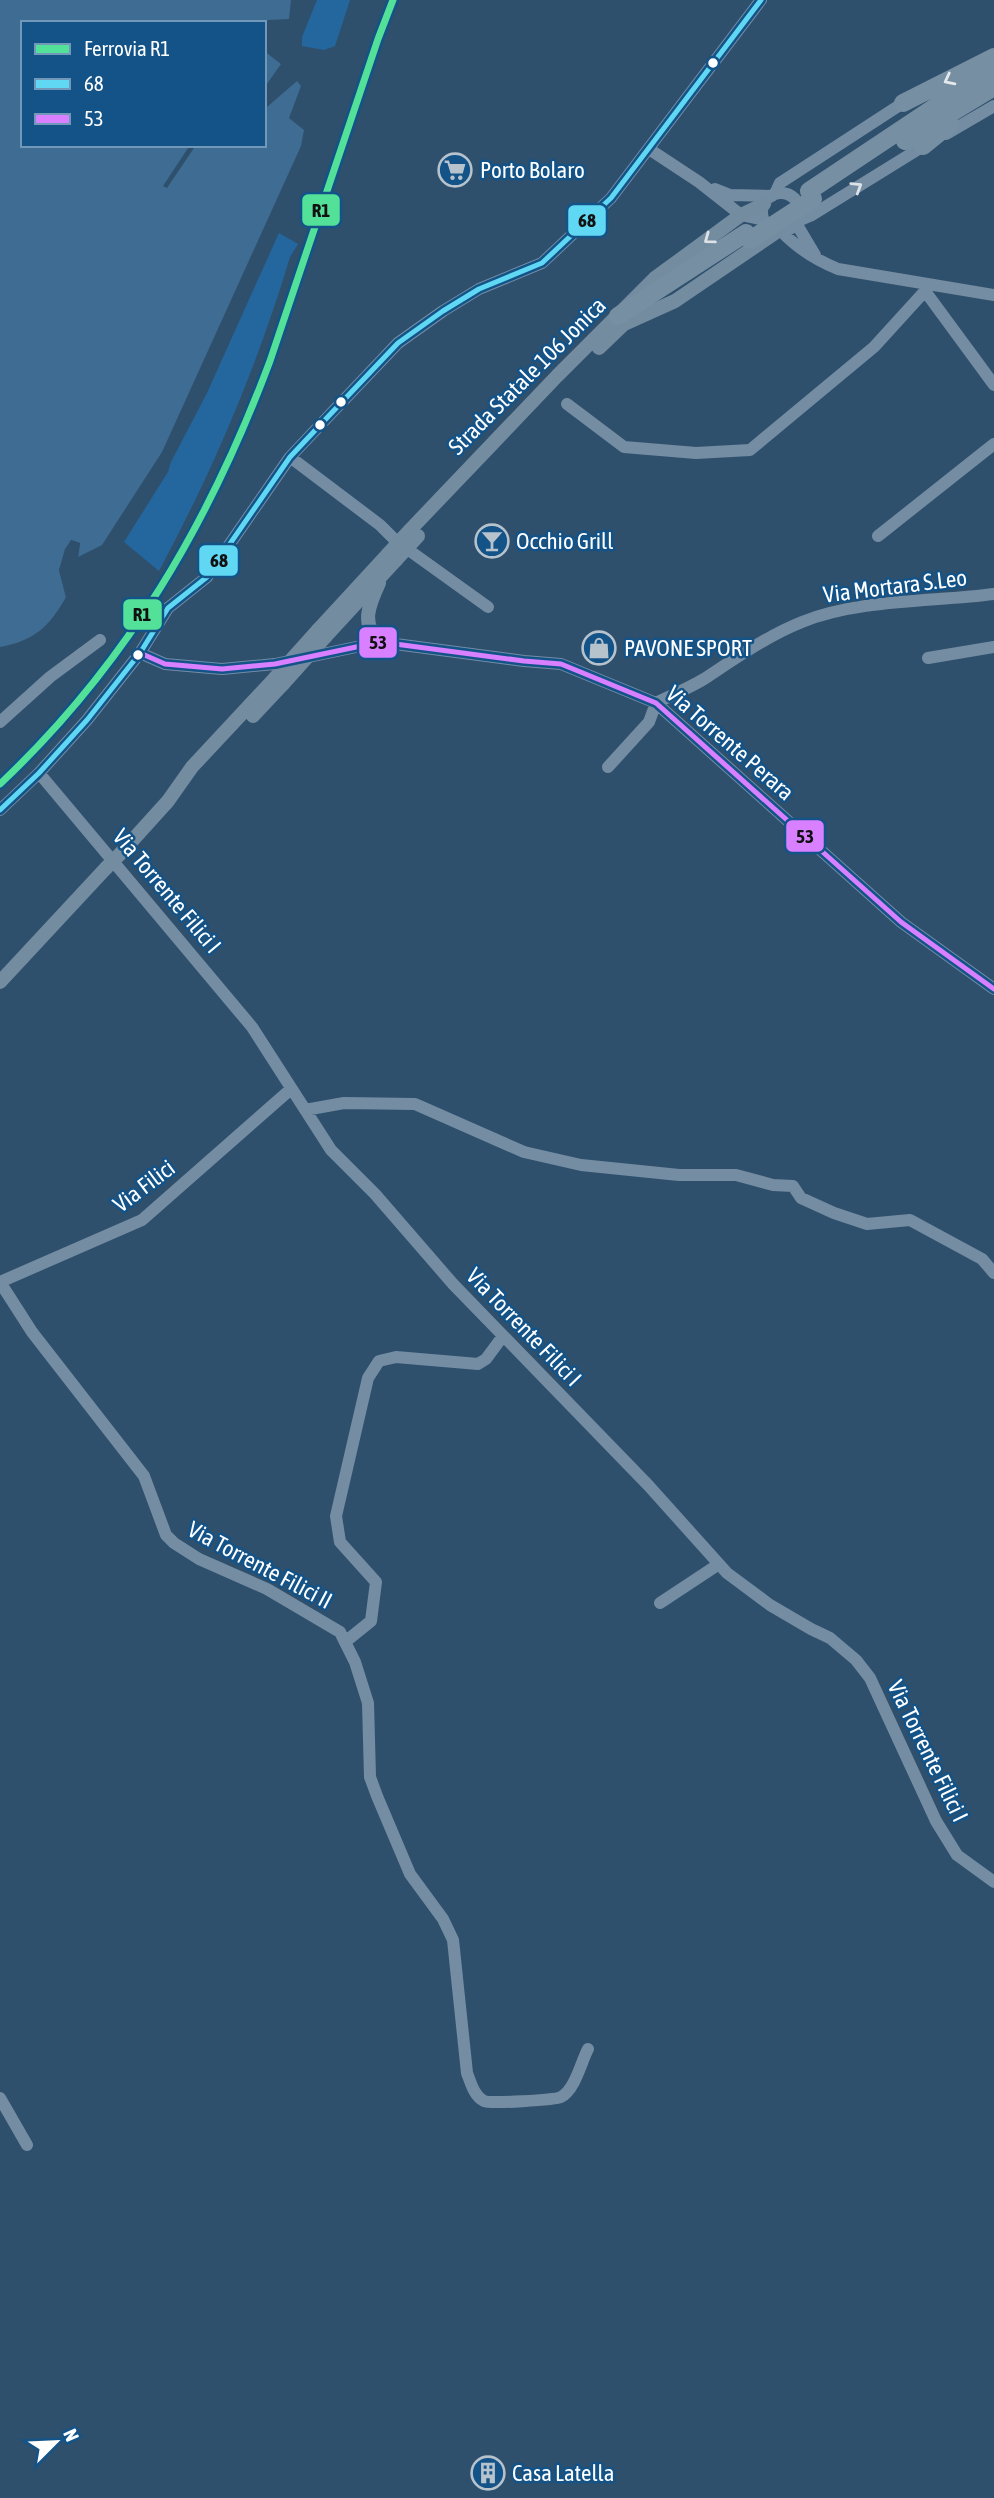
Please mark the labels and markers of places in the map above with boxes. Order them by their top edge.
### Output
unlabelled marker [706,56,720,70]
supermarket icon: Porto Bolaro [436,151,474,189]
place label: Porto Bolaro [480,157,585,183]
unlabelled marker [334,395,348,409]
unlabelled marker [313,418,327,432]
bar icon: Occhio Grill [473,522,511,560]
place label: Occhio Grill [516,528,613,554]
shop icon: PAVONE SPORT [580,629,618,667]
place label: PAVONE SPORT [624,635,752,661]
unlabelled marker [131,648,145,662]
building icon: Casa Latella [469,2454,507,2492]
place label: Casa Latella [512,2460,614,2486]

